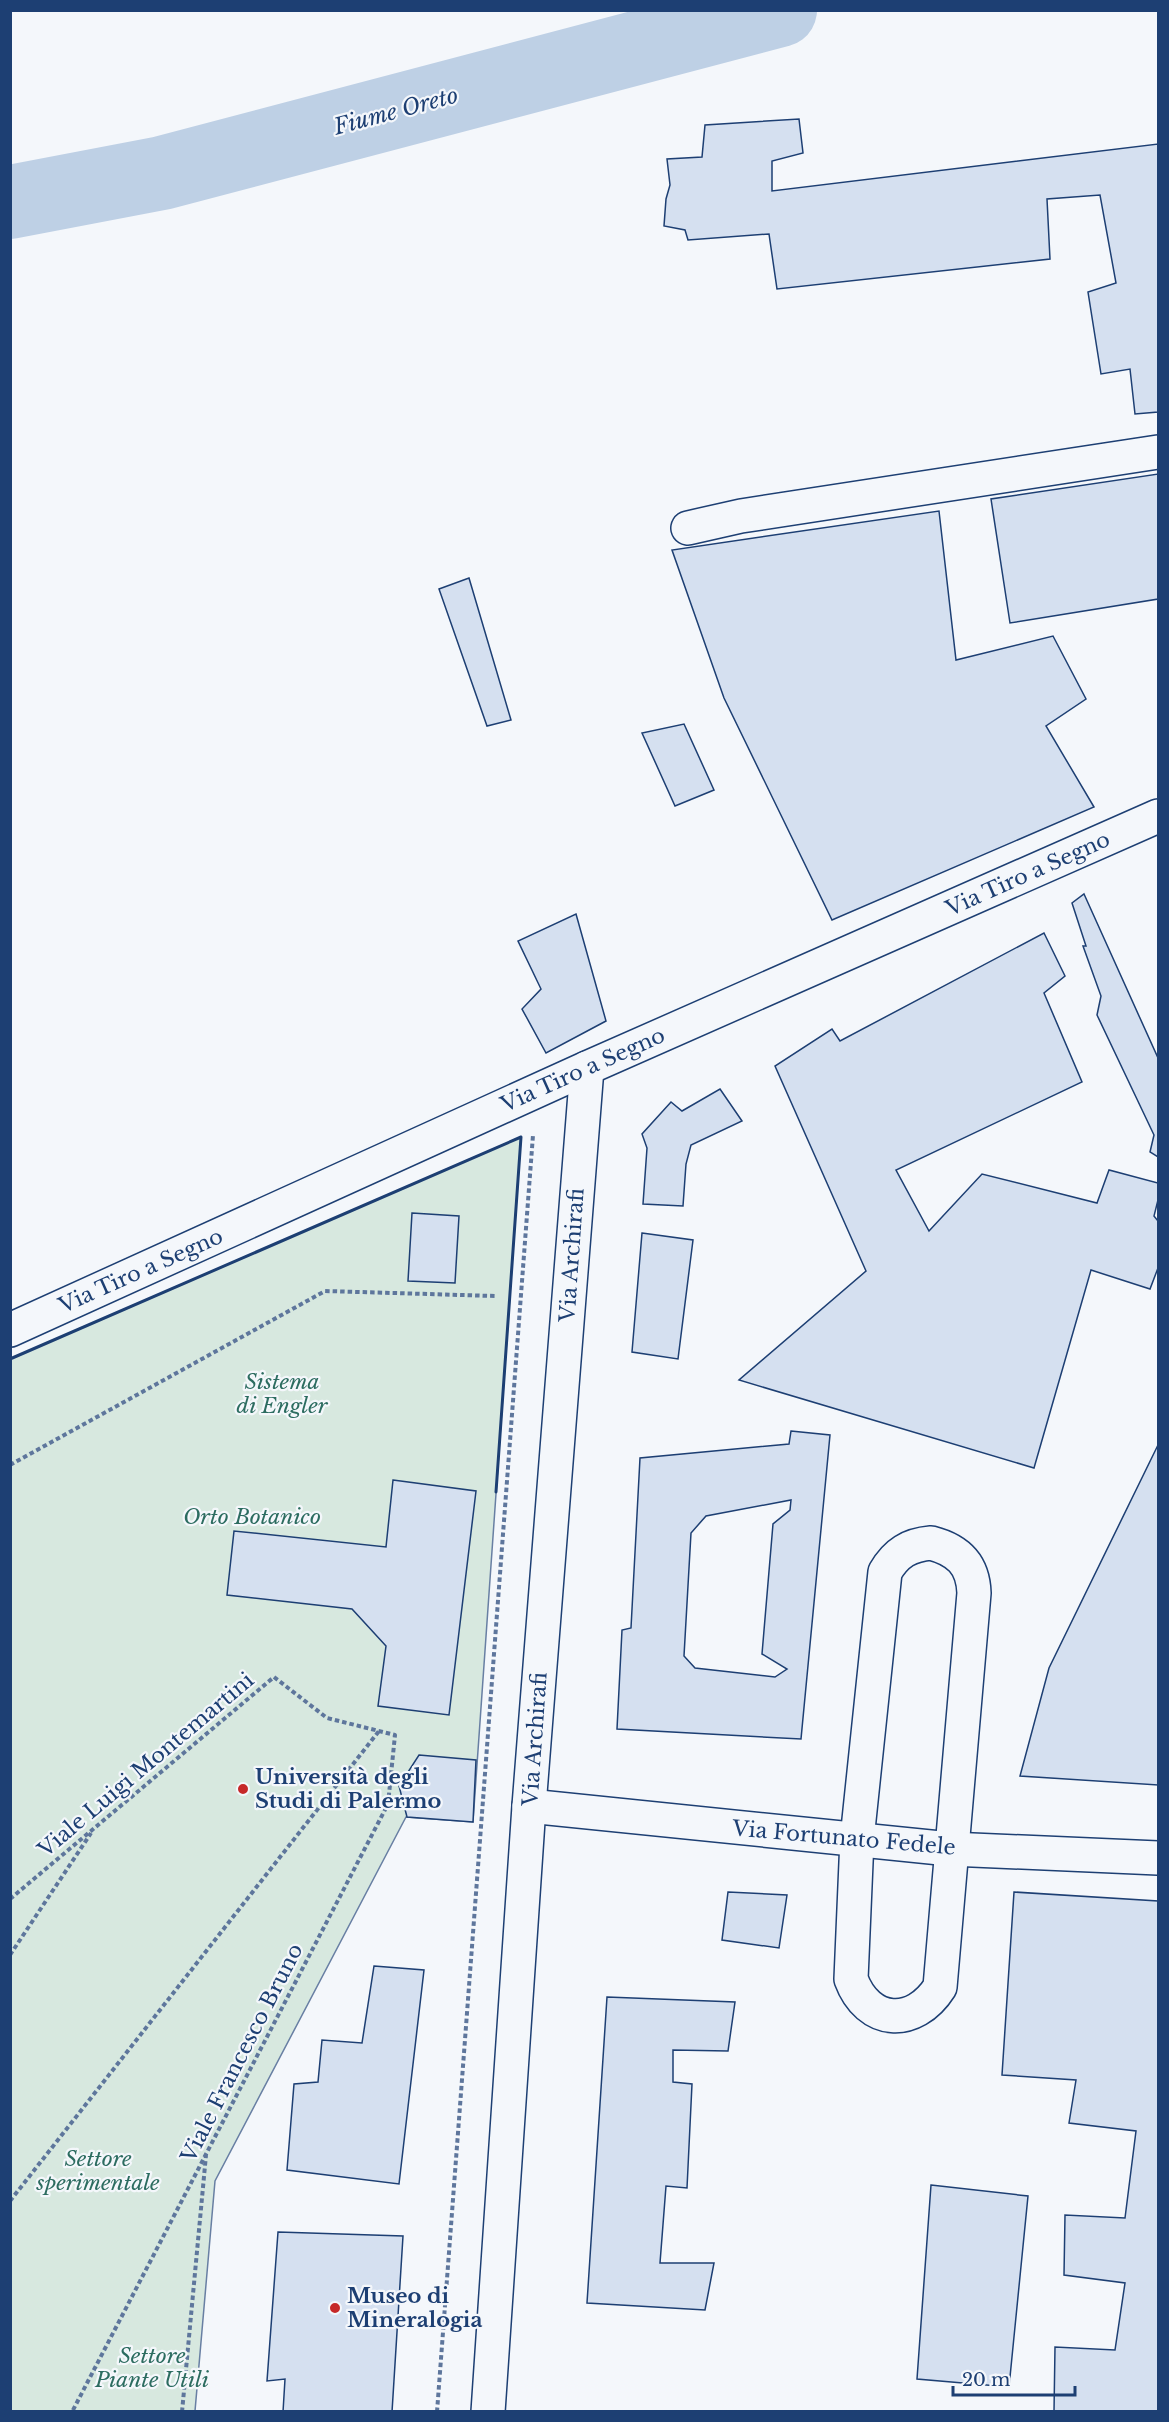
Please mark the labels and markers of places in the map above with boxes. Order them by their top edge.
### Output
place label: Università degli Studi di Palermo [255,1764,442,1814]
marker: Università degli Studi di Palermo [236,1782,250,1796]
place label: Museo di Mineralogia [347,2283,482,2333]
marker: Museo di Mineralogia [328,2301,342,2315]

